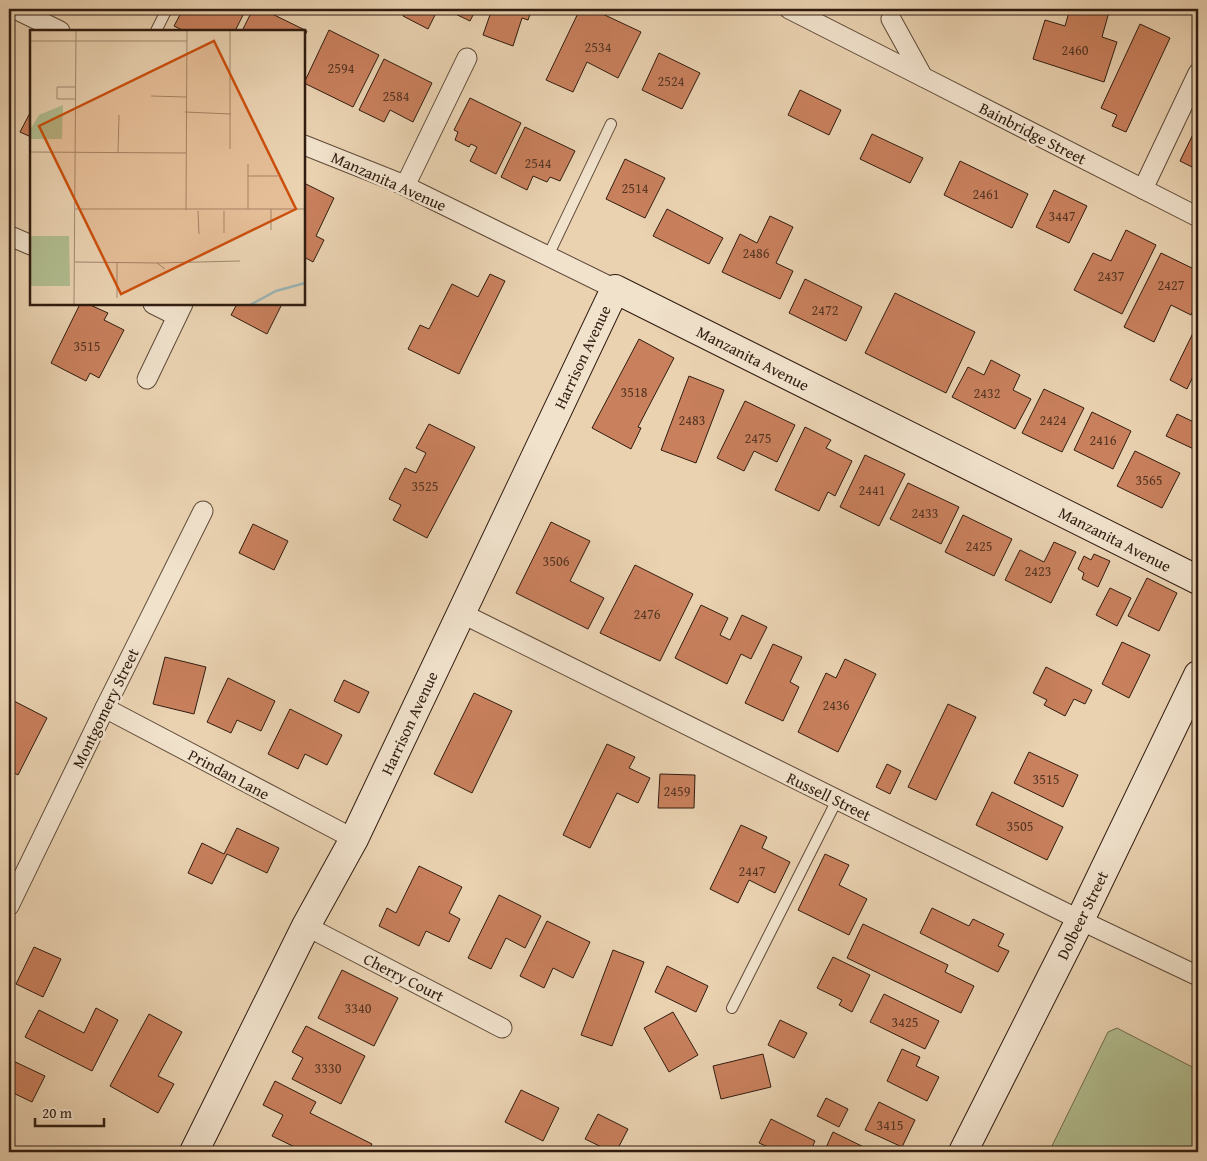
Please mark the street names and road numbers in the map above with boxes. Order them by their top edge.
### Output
street label: Bainbridge Street [975,96,1091,171]
street label: Manzanita Avenue [328,145,450,217]
street label: Harrison Avenue [547,301,617,413]
street label: Manzanita Avenue [692,319,814,397]
street label: Manzanita Avenue [1054,500,1176,578]
street label: Montgomery Street [65,643,145,772]
street label: Harrison Avenue [374,667,444,779]
street label: Prindan Lane [184,742,274,806]
street label: Russell Street [783,765,875,827]
street label: Dolbeer Street [1050,866,1114,964]
street label: Cherry Court [360,946,449,1008]

